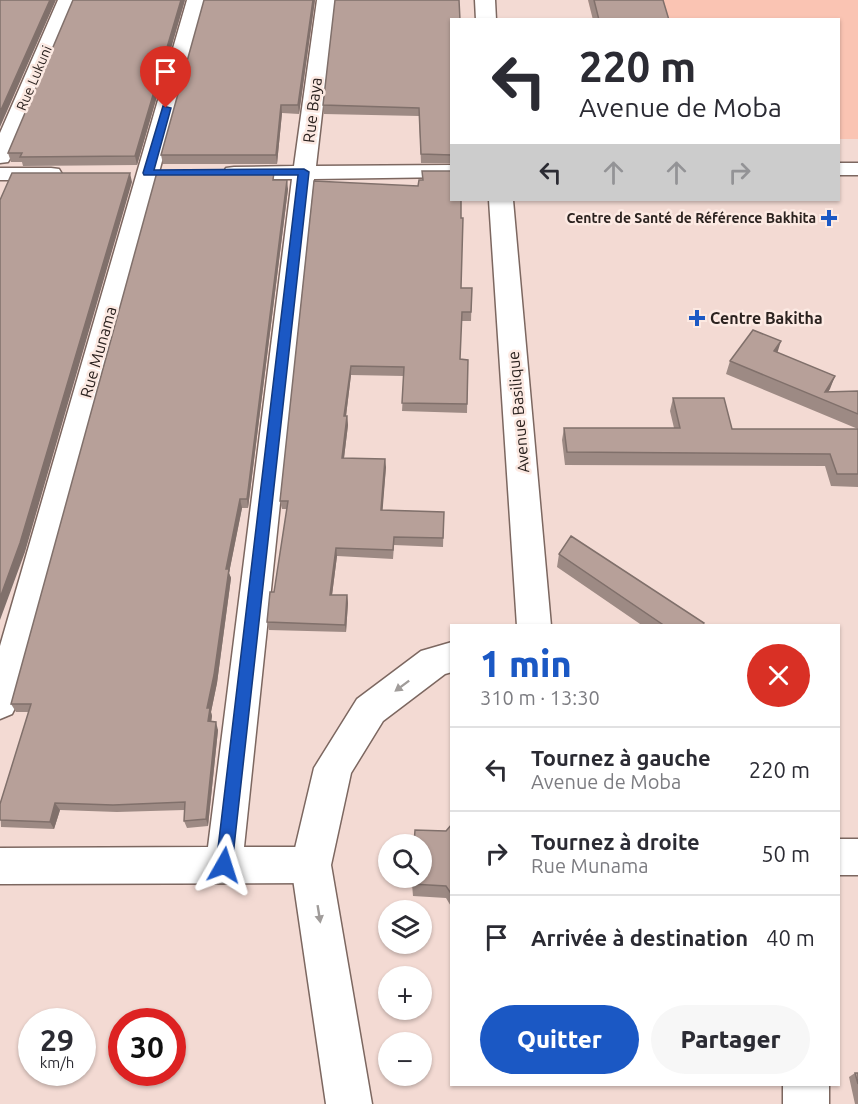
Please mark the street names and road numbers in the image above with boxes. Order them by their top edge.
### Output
street label: Rue Lukuni [13,43,55,113]
street label: Rue Baya [299,76,325,144]
street label: Rue Munama [76,304,120,400]
street label: Avenue Basilique [504,350,532,474]

